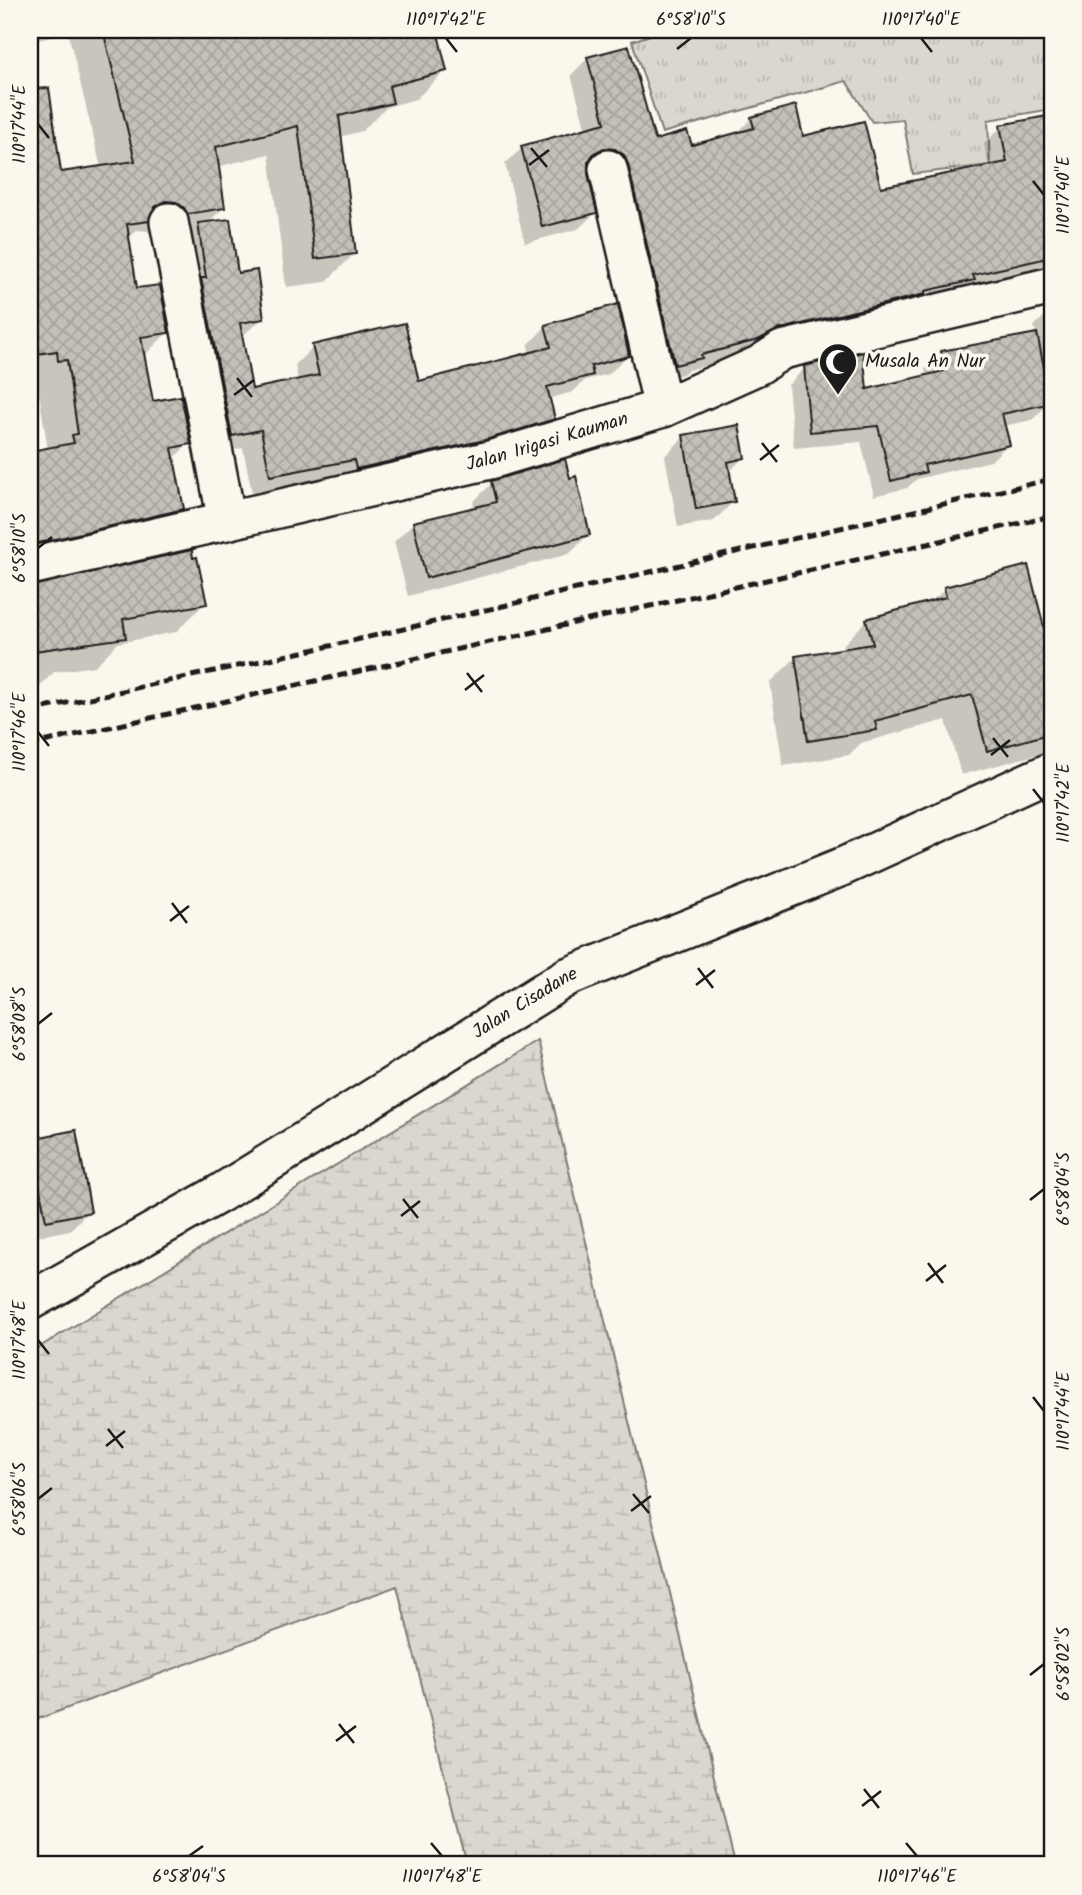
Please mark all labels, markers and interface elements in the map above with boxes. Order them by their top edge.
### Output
text: 110°17'42"E [406,6,486,35]
text: 6°58'10"S [656,6,726,35]
text: 110°17'40"E [882,6,961,35]
text: 110°17'44"E [6,84,35,164]
text: 110°17'40"E [1050,155,1079,234]
mosque icon: Musala An Nur [817,341,859,396]
place label: Musala An Nur [865,347,987,377]
street label: Jalan Irigasi Kauman [463,404,632,480]
text: 6°58'10"S [6,513,35,583]
text: 110°17'46"E [6,692,35,772]
text: 110°17'42"E [1050,763,1079,843]
street label: Jalan Cisadane [467,959,583,1047]
text: 6°58'08"S [6,986,35,1061]
text: 6°58'04"S [1050,1152,1079,1226]
text: 110°17'48"E [6,1299,35,1380]
text: 110°17'44"E [1050,1371,1079,1451]
text: 6°58'06"S [6,1462,35,1536]
text: 6°58'02"S [1050,1626,1079,1701]
text: 6°58'04"S [152,1863,226,1892]
text: 110°17'48"E [402,1863,483,1892]
text: 110°17'46"E [877,1863,957,1892]

